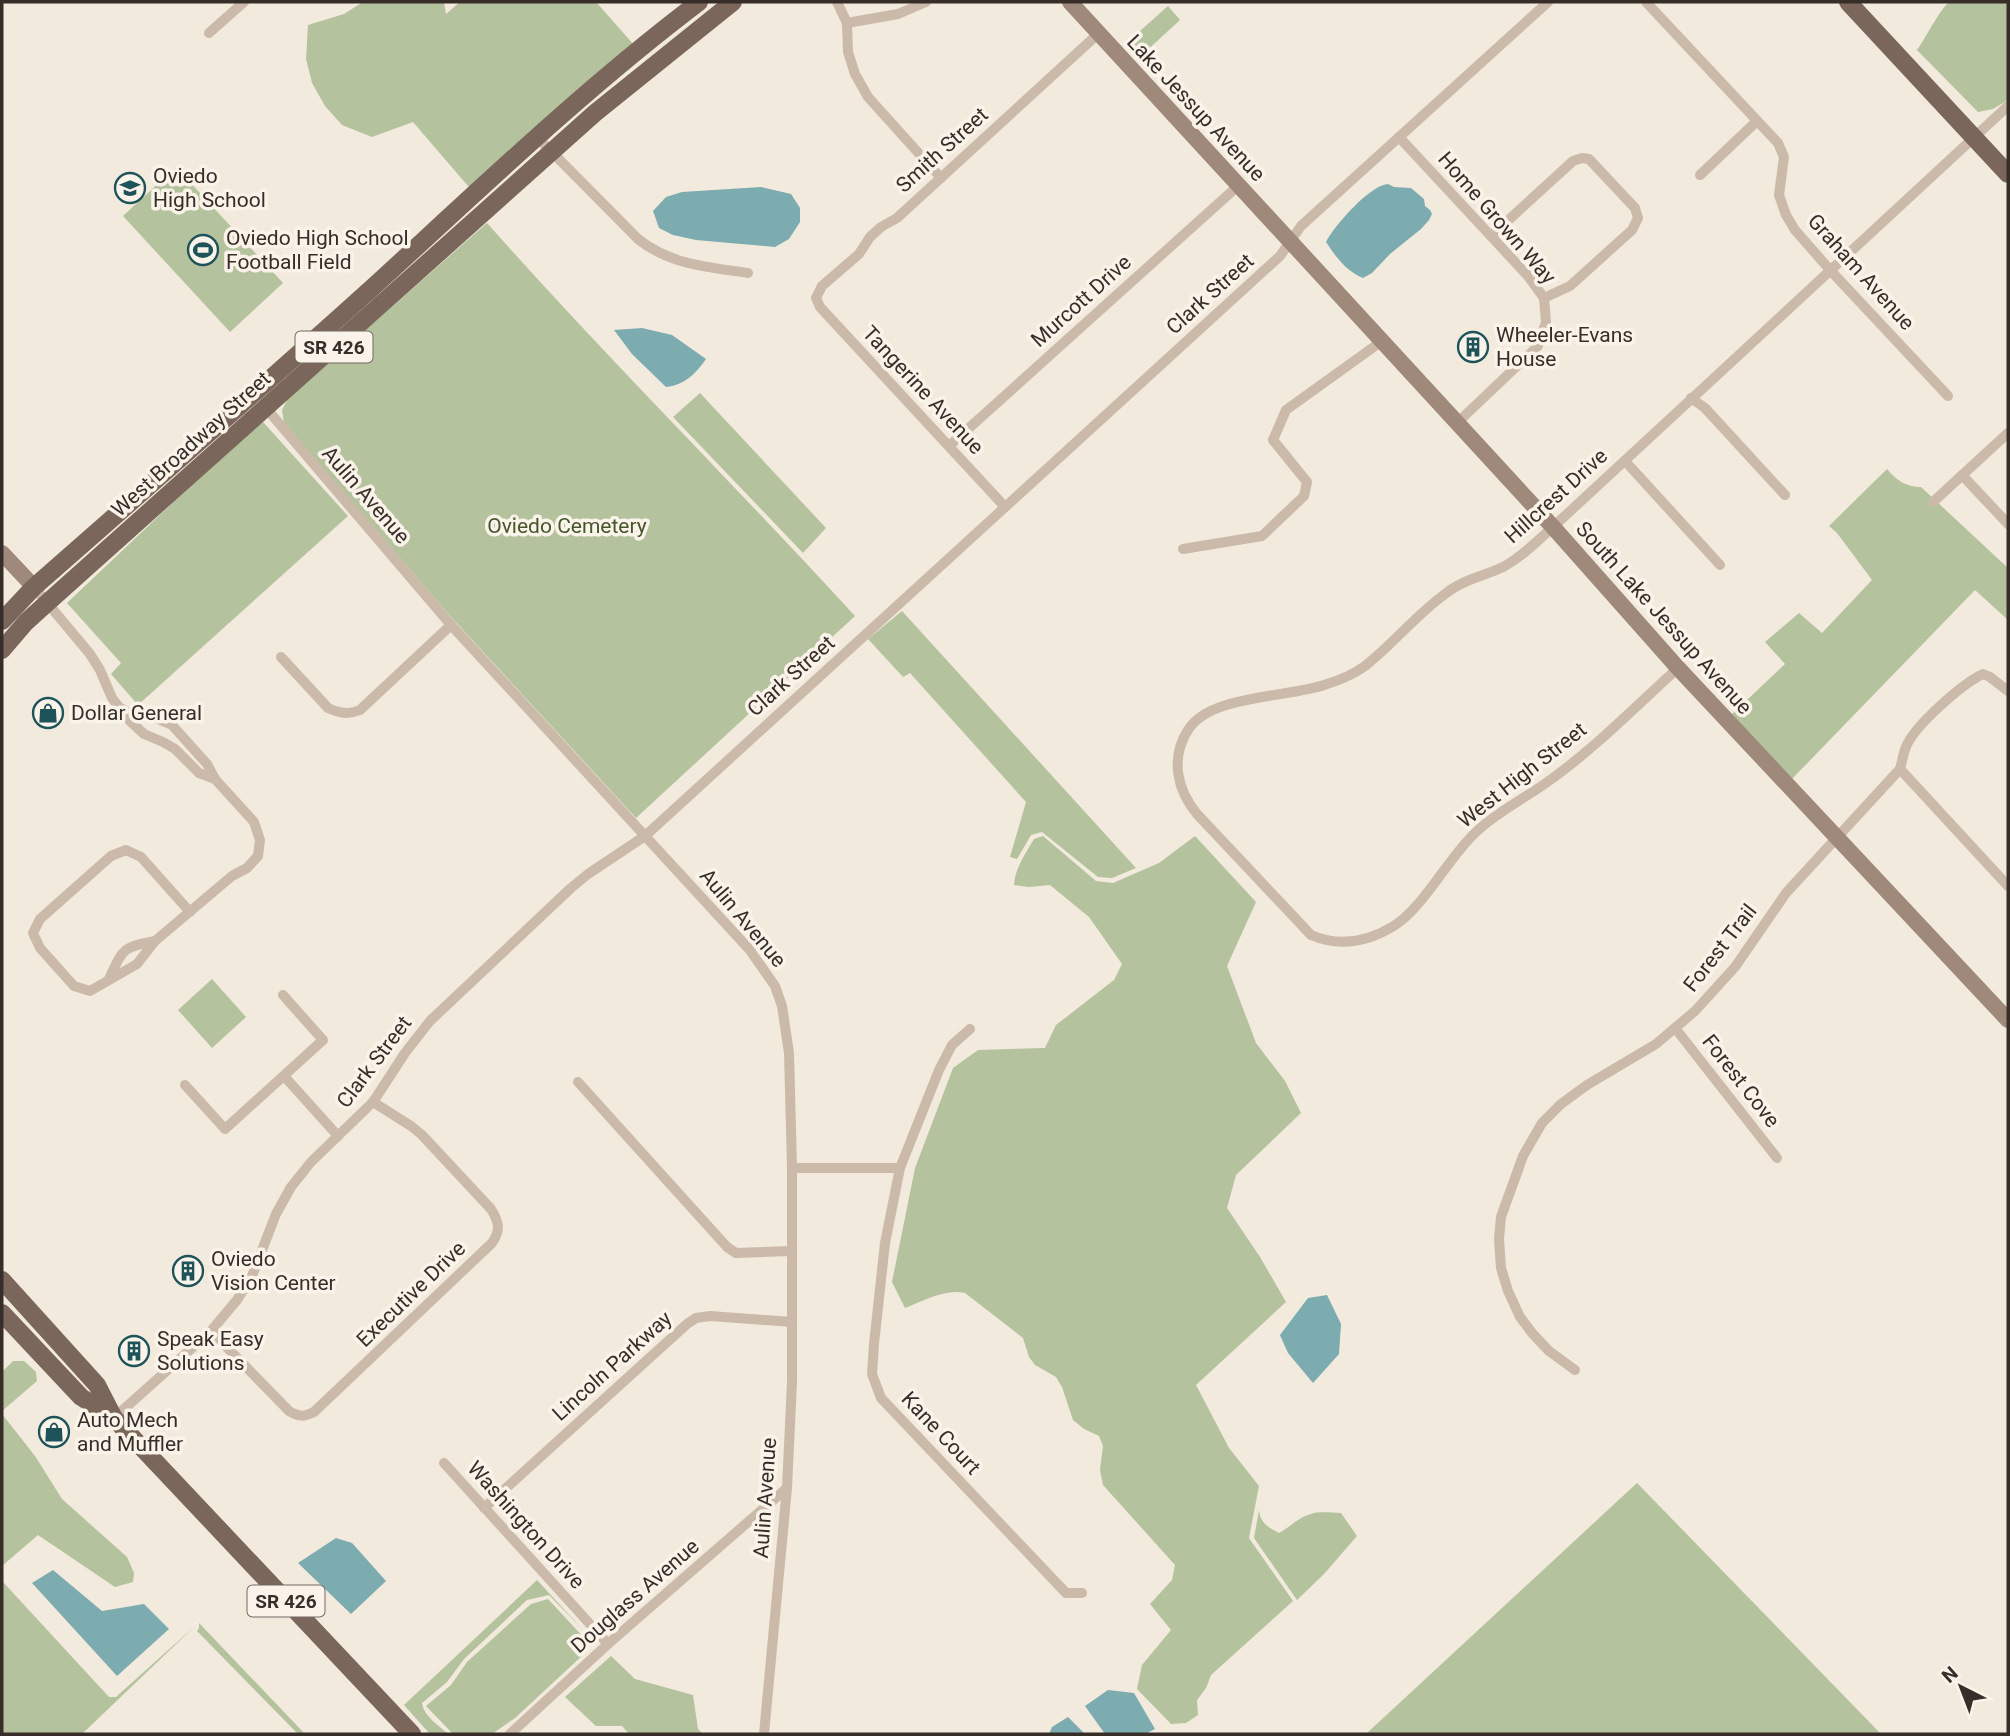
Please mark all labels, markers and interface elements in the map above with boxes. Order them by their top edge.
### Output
street label: Lake Jessup Avenue [1122,30,1270,186]
street label: Smith Street [891,103,993,197]
street label: Home Grown Way [1433,147,1561,289]
place label: Oviedo High School [153,164,266,212]
school or university icon: Oviedo High School [113,171,147,205]
street label: Graham Avenue [1803,209,1919,335]
place label: Oviedo High School Football Field [226,226,409,274]
sports icon: Oviedo High School Football Field [186,233,220,267]
street label: Clark Street [1162,249,1258,339]
street label: Murcott Drive [1026,250,1136,352]
street label: Tangerine Avenue [858,321,988,459]
place label: Wheeler-Evans House [1496,323,1633,371]
building icon: Wheeler-Evans House [1456,330,1490,364]
road number: SR 426 [296,332,372,362]
street label: West Broadway Street [107,366,275,522]
street label: Aulin Avenue [317,442,415,548]
street label: Hillcrest Drive [1500,444,1612,548]
park label: Oviedo Cemetery [487,514,647,538]
street label: South Lake Jessup Avenue [1571,517,1757,719]
street label: Clark Street [743,631,839,721]
shop icon: Dollar General [31,696,65,730]
place label: Dollar General [71,701,202,725]
street label: West High Street [1453,717,1591,833]
street label: Aulin Avenue [695,864,791,972]
street label: Forest Trail [1679,900,1761,996]
street label: Clark Street [332,1011,416,1113]
street label: Forest Cove [1697,1030,1785,1132]
street label: Executive Drive [352,1236,470,1352]
place label: Oviedo Vision Center [211,1247,336,1295]
building icon: Oviedo Vision Center [171,1254,205,1288]
street label: Lincoln Parkway [547,1306,677,1426]
place label: Speak Easy Solutions [157,1327,264,1375]
building icon: Speak Easy Solutions [117,1334,151,1368]
street label: Kane Court [897,1387,985,1479]
place label: Auto Mech and Muffler [77,1408,183,1456]
shop icon: Auto Mech and Muffler [37,1415,71,1449]
street label: Aulin Avenue [749,1437,781,1559]
street label: Washington Drive [462,1456,590,1594]
street label: Douglass Avenue [566,1534,704,1658]
road number: SR 426 [247,1586,324,1616]
north arrow [1926,1652,1996,1722]
text: N [1937,1662,1963,1688]

